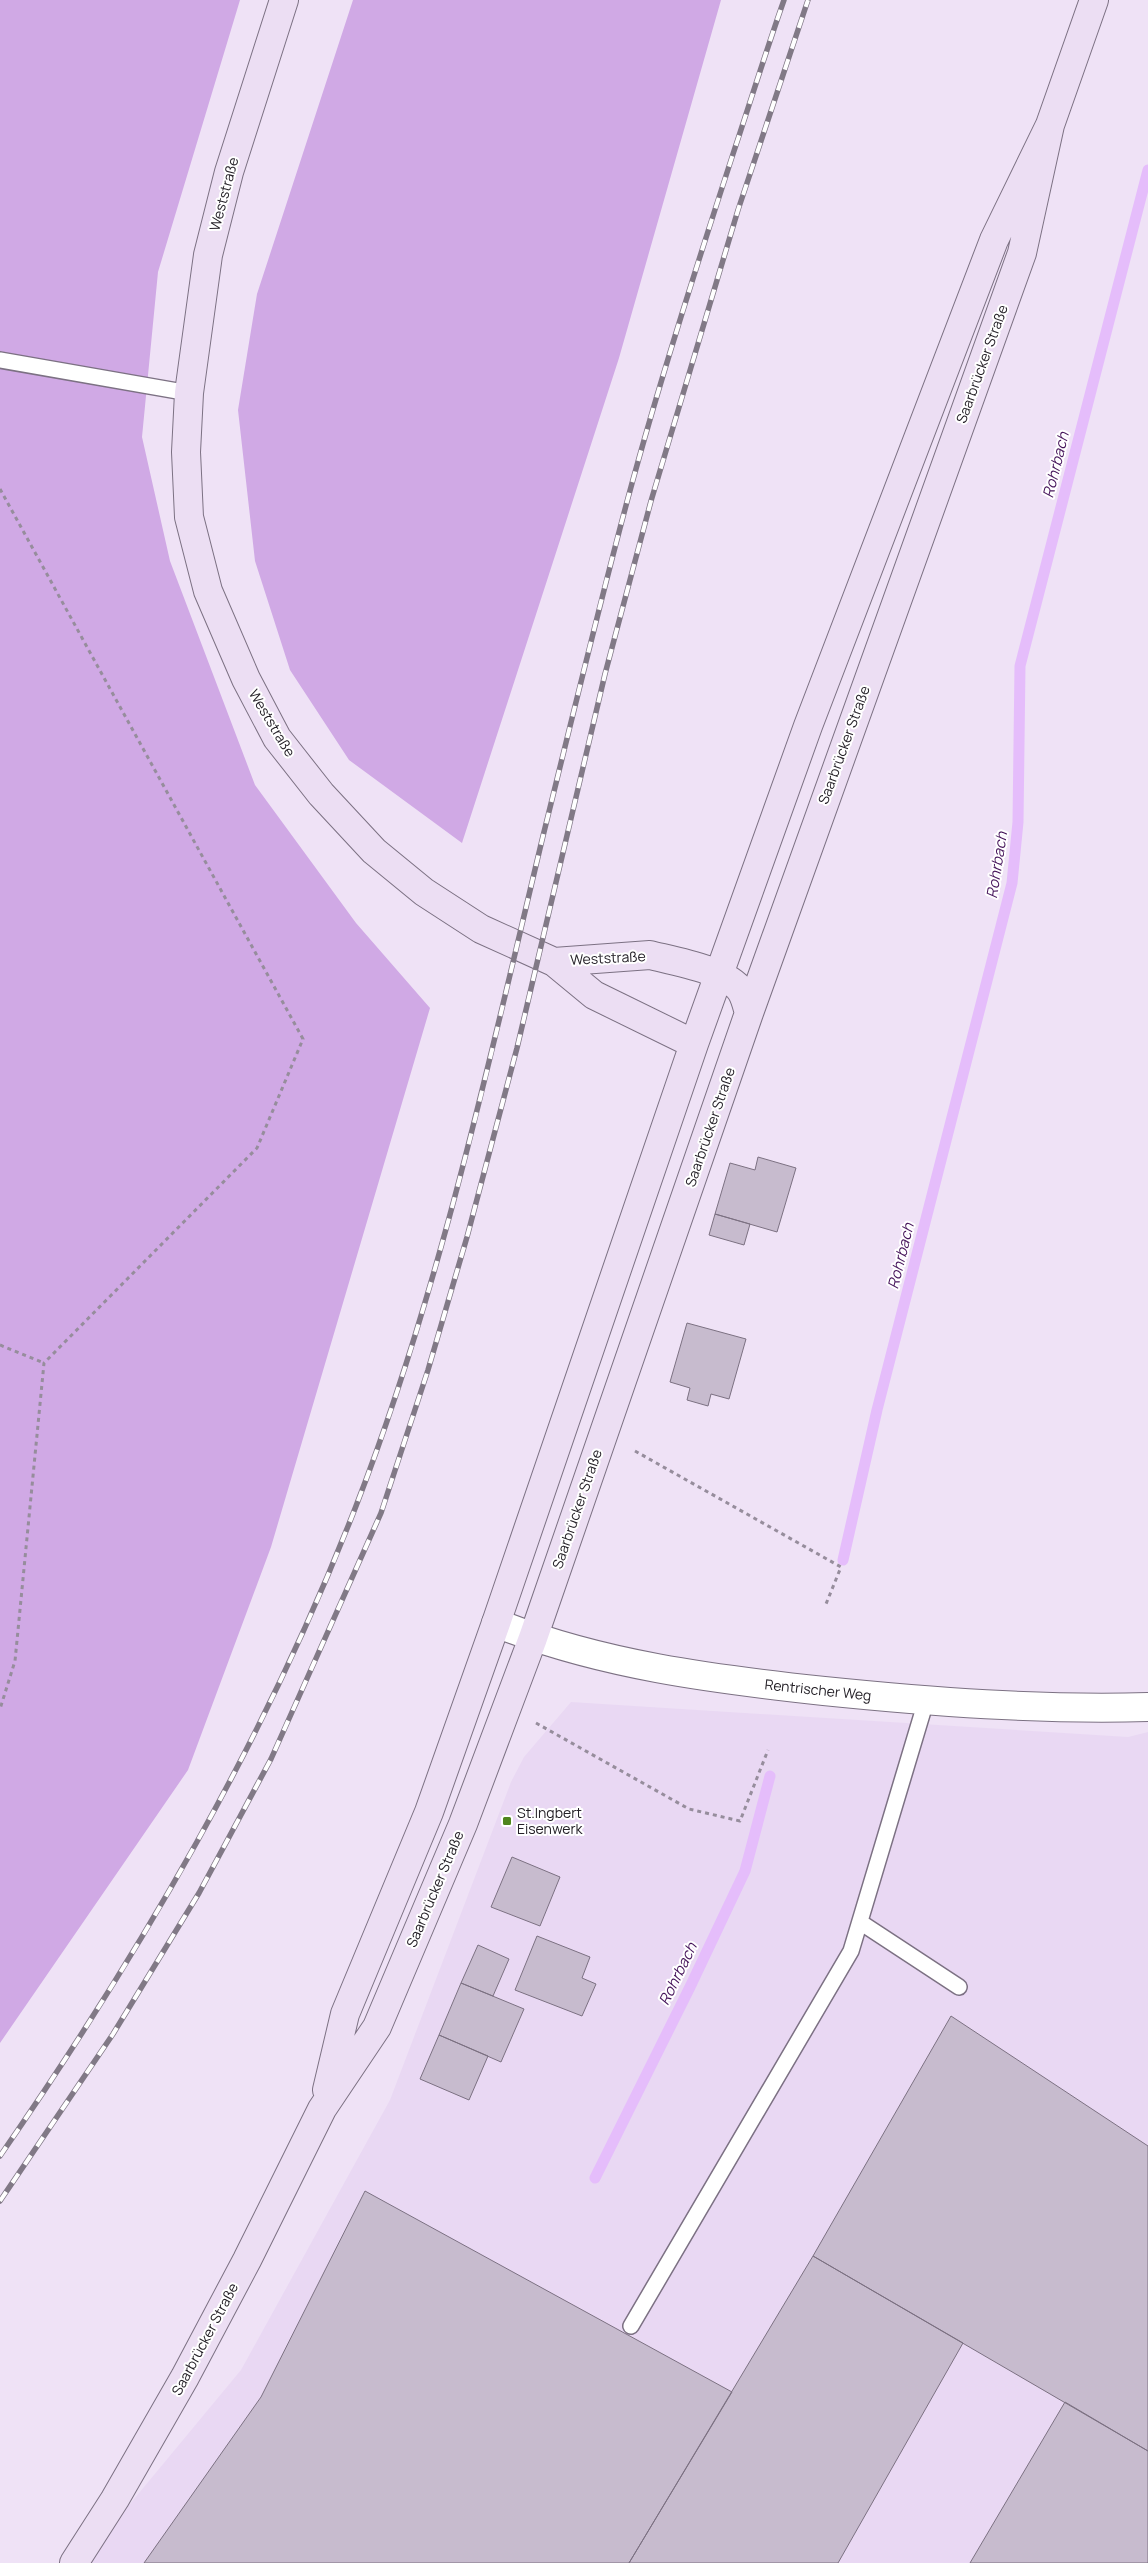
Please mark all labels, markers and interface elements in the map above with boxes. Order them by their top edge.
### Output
street label: Weststraße [205,155,242,233]
street label: Saarbrücker Straße [951,302,1012,426]
water label: Rohrbach [1037,429,1074,500]
street label: Saarbrücker Straße [813,683,874,807]
street label: Weststraße [245,686,300,760]
water label: Rohrbach [981,829,1012,900]
street label: Weststraße [570,946,646,969]
street label: Saarbrücker Straße [680,1065,739,1189]
water label: Rohrbach [882,1220,919,1291]
street label: Saarbrücker Straße [547,1447,606,1571]
street label: Rentrischer Weg [764,1674,872,1705]
place label: St.Ingbert Eisenwerk [517,1803,584,1838]
marker: St.Ingbert Eisenwerk [501,1815,513,1827]
street label: Saarbrücker Straße [401,1828,468,1950]
water label: Rohrbach [653,1938,702,2009]
street label: Saarbrücker Straße [167,2279,242,2398]

